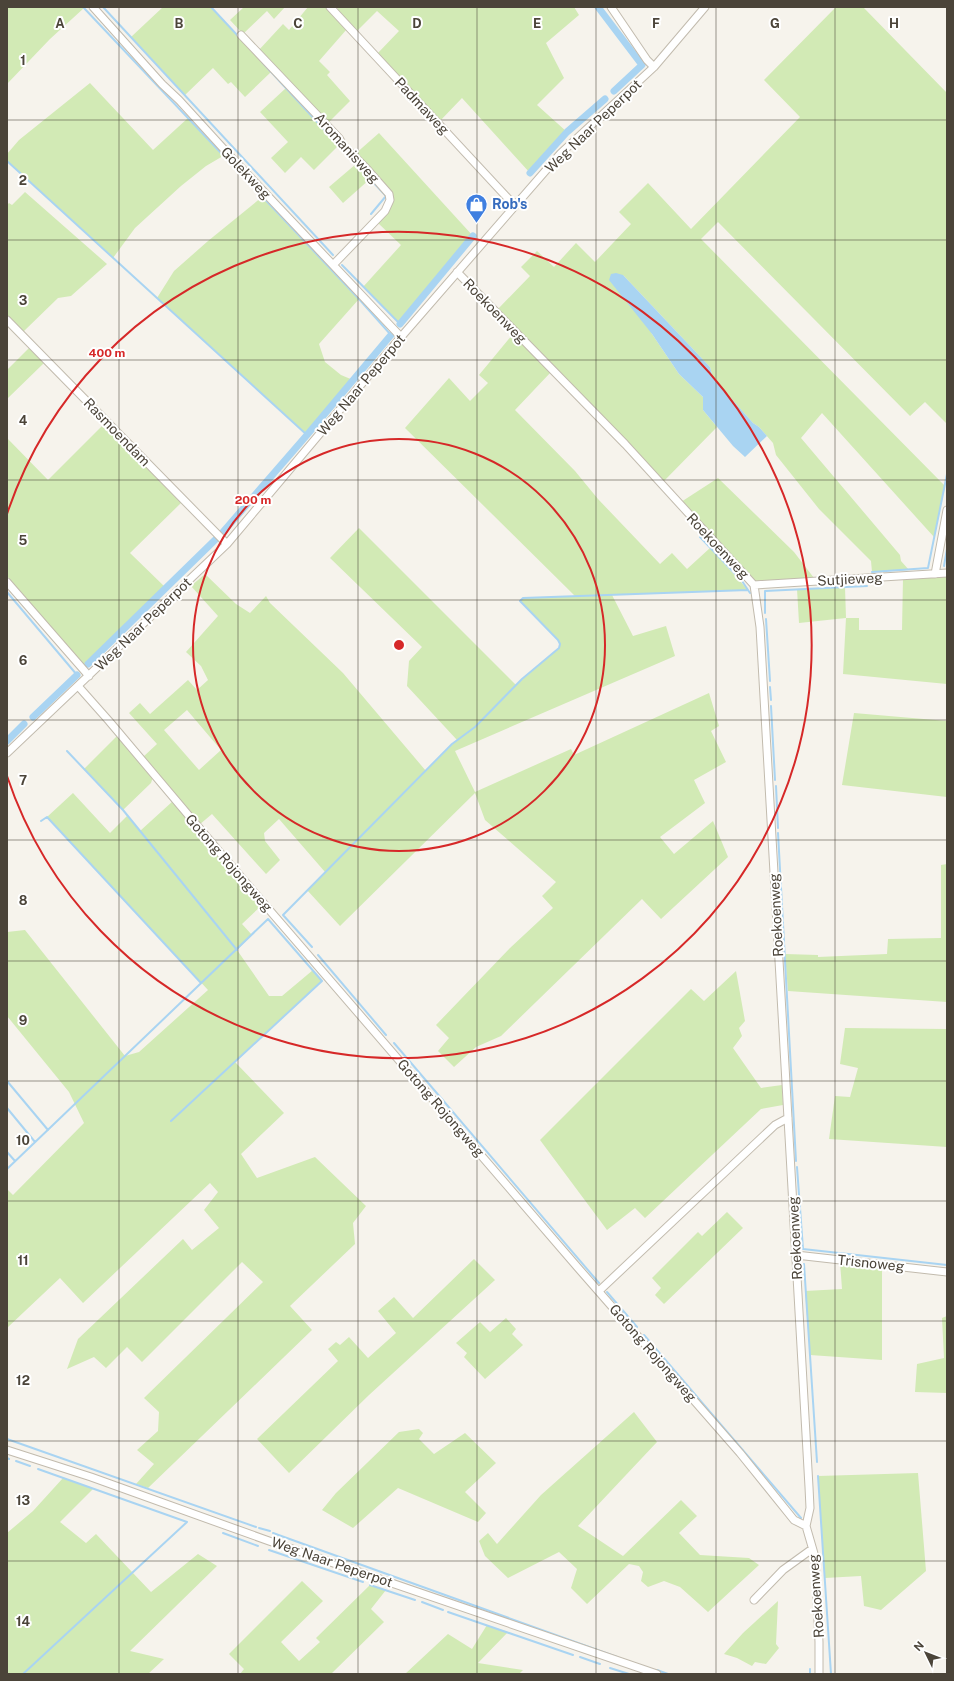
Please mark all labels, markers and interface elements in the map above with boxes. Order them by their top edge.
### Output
text: A [55,16,65,31]
text: B [175,16,184,31]
text: C [293,16,303,31]
text: D [412,16,422,31]
text: E [533,16,541,31]
text: F [652,16,660,31]
text: G [770,16,780,31]
text: H [889,16,899,31]
text: 1 [20,53,26,68]
street label: Padmaweg [392,74,453,138]
street label: Weg Naar Peperpot [542,76,644,176]
street label: Aromanisweg [311,110,383,187]
street label: Golekweg [218,144,274,203]
text: 2 [19,173,27,188]
shop icon: Rob's [463,191,489,224]
place label: Rob's [492,196,527,212]
street label: Roekoenweg [460,275,530,347]
text: 3 [19,293,28,308]
street label: Weg Naar Peperpot [314,331,408,439]
text: 400 m [89,346,126,360]
street label: Rasmoendam [81,395,153,469]
text: 4 [19,413,28,428]
text: 200 m [235,493,271,507]
street label: Roekoenweg [684,510,753,582]
text: 5 [19,533,28,548]
street label: Sutjieweg [817,569,883,589]
street label: Weg Naar Peperpot [92,574,194,674]
centre of rings [392,638,406,652]
text: 6 [19,653,28,668]
text: 7 [19,773,27,788]
street label: Gotong Rojongweg [182,811,276,915]
street label: Roekoenweg [766,873,786,957]
text: 8 [19,893,28,908]
text: 9 [19,1013,27,1028]
street label: Gotong Rojongweg [394,1056,488,1160]
text: 10 [16,1133,30,1148]
street label: Roekoenweg [785,1196,805,1280]
street label: Trisnoweg [837,1252,906,1274]
text: 11 [17,1253,29,1268]
street label: Gotong Rojongweg [606,1301,700,1405]
text: 12 [16,1373,30,1388]
text: 13 [16,1493,30,1508]
street label: Weg Naar Peperpot [269,1534,395,1590]
street label: Roekoenweg [805,1553,827,1638]
text: 14 [16,1614,31,1629]
north arrow [906,1633,946,1673]
text: N [911,1639,926,1653]

